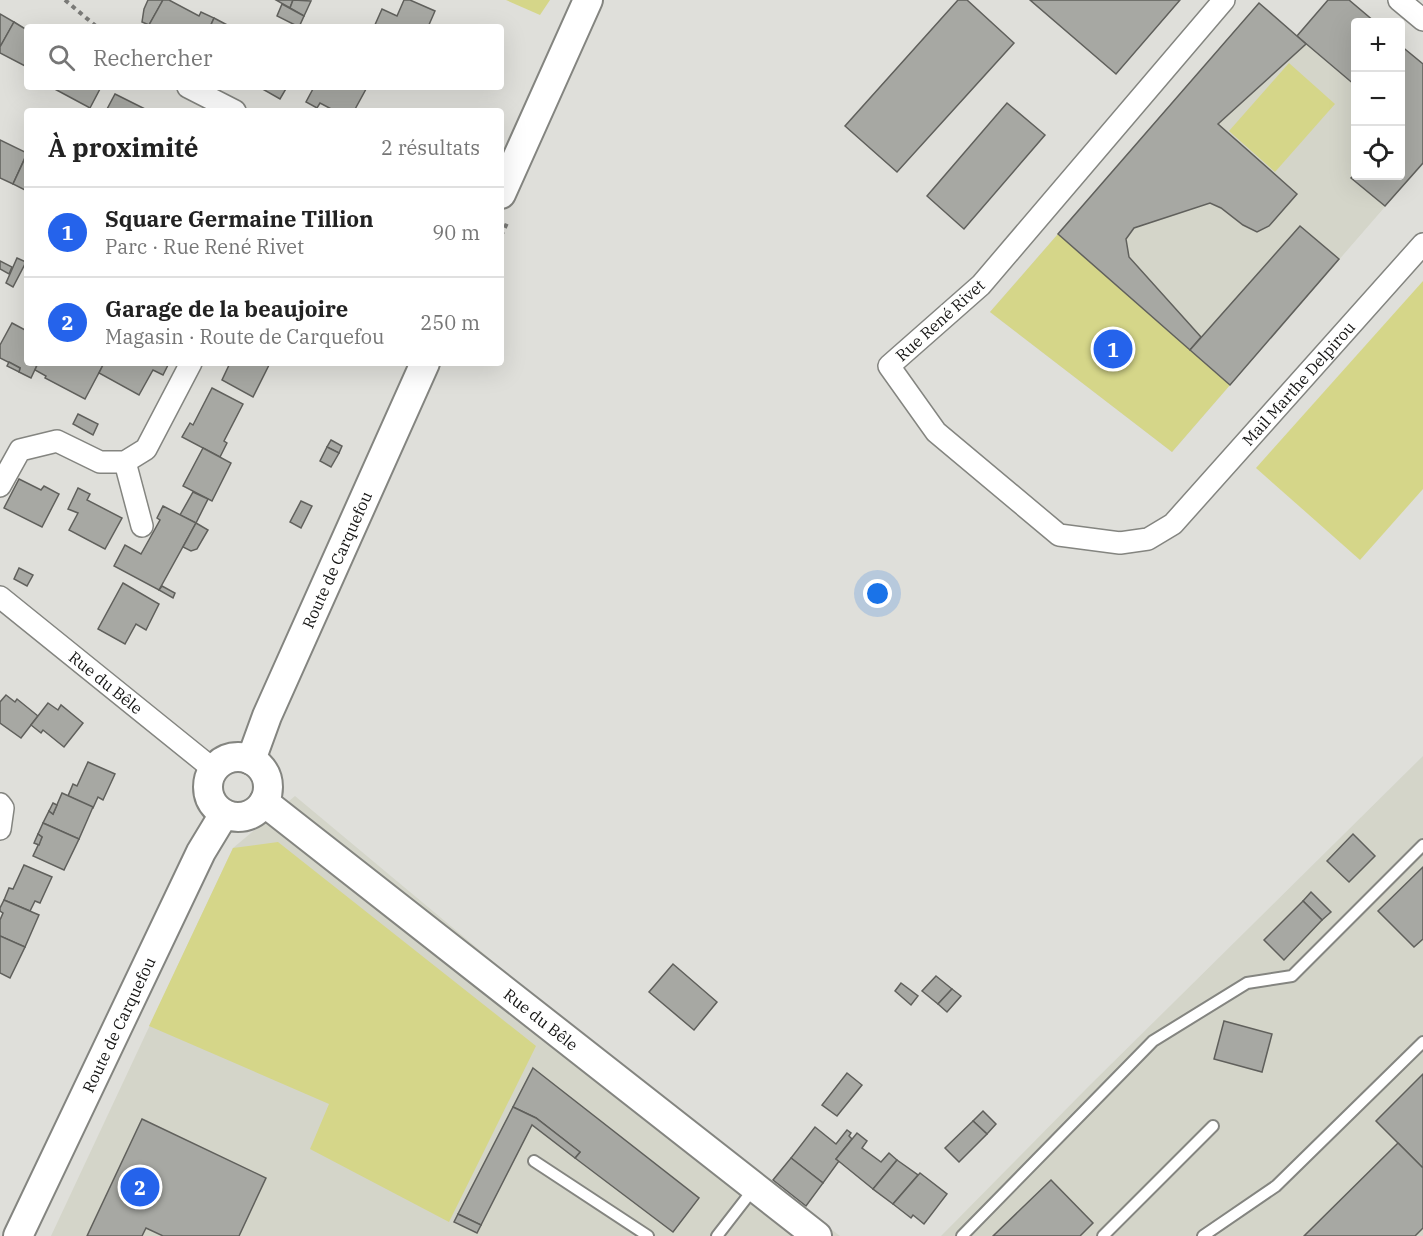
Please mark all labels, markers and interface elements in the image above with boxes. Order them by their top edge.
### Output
map controls [1351,18,1405,180]
button: + [1351,18,1405,72]
search box [24,24,504,90]
icon: search [45,41,78,74]
text: Rechercher [93,43,212,72]
button: − [1351,72,1405,126]
button: locate [1351,126,1405,180]
text: À proximité [48,130,199,164]
text: 2 résultats [381,134,480,161]
text: Square Germaine Tillion [105,204,374,233]
text: 1 [62,219,74,246]
text: 90 m [432,219,480,246]
text: Parc · Rue René Rivet [105,233,304,260]
street label: Rue René Rivet [891,275,989,365]
text: Garage de la beaujoire [105,294,348,323]
text: 2 [62,309,74,336]
text: 250 m [420,309,480,336]
street label: Mail Marthe Delpirou [1238,317,1359,450]
text: Magasin · Route de Carquefou [105,323,384,350]
pin: 1 [1094,326,1132,372]
street label: Route de Carquefou [298,488,376,631]
your location [863,579,892,608]
street label: Rue du Bêle [65,647,147,718]
street label: Route de Carquefou [78,954,160,1096]
street label: Rue du Bêle [500,984,582,1055]
pin: 2 [120,1164,160,1210]

